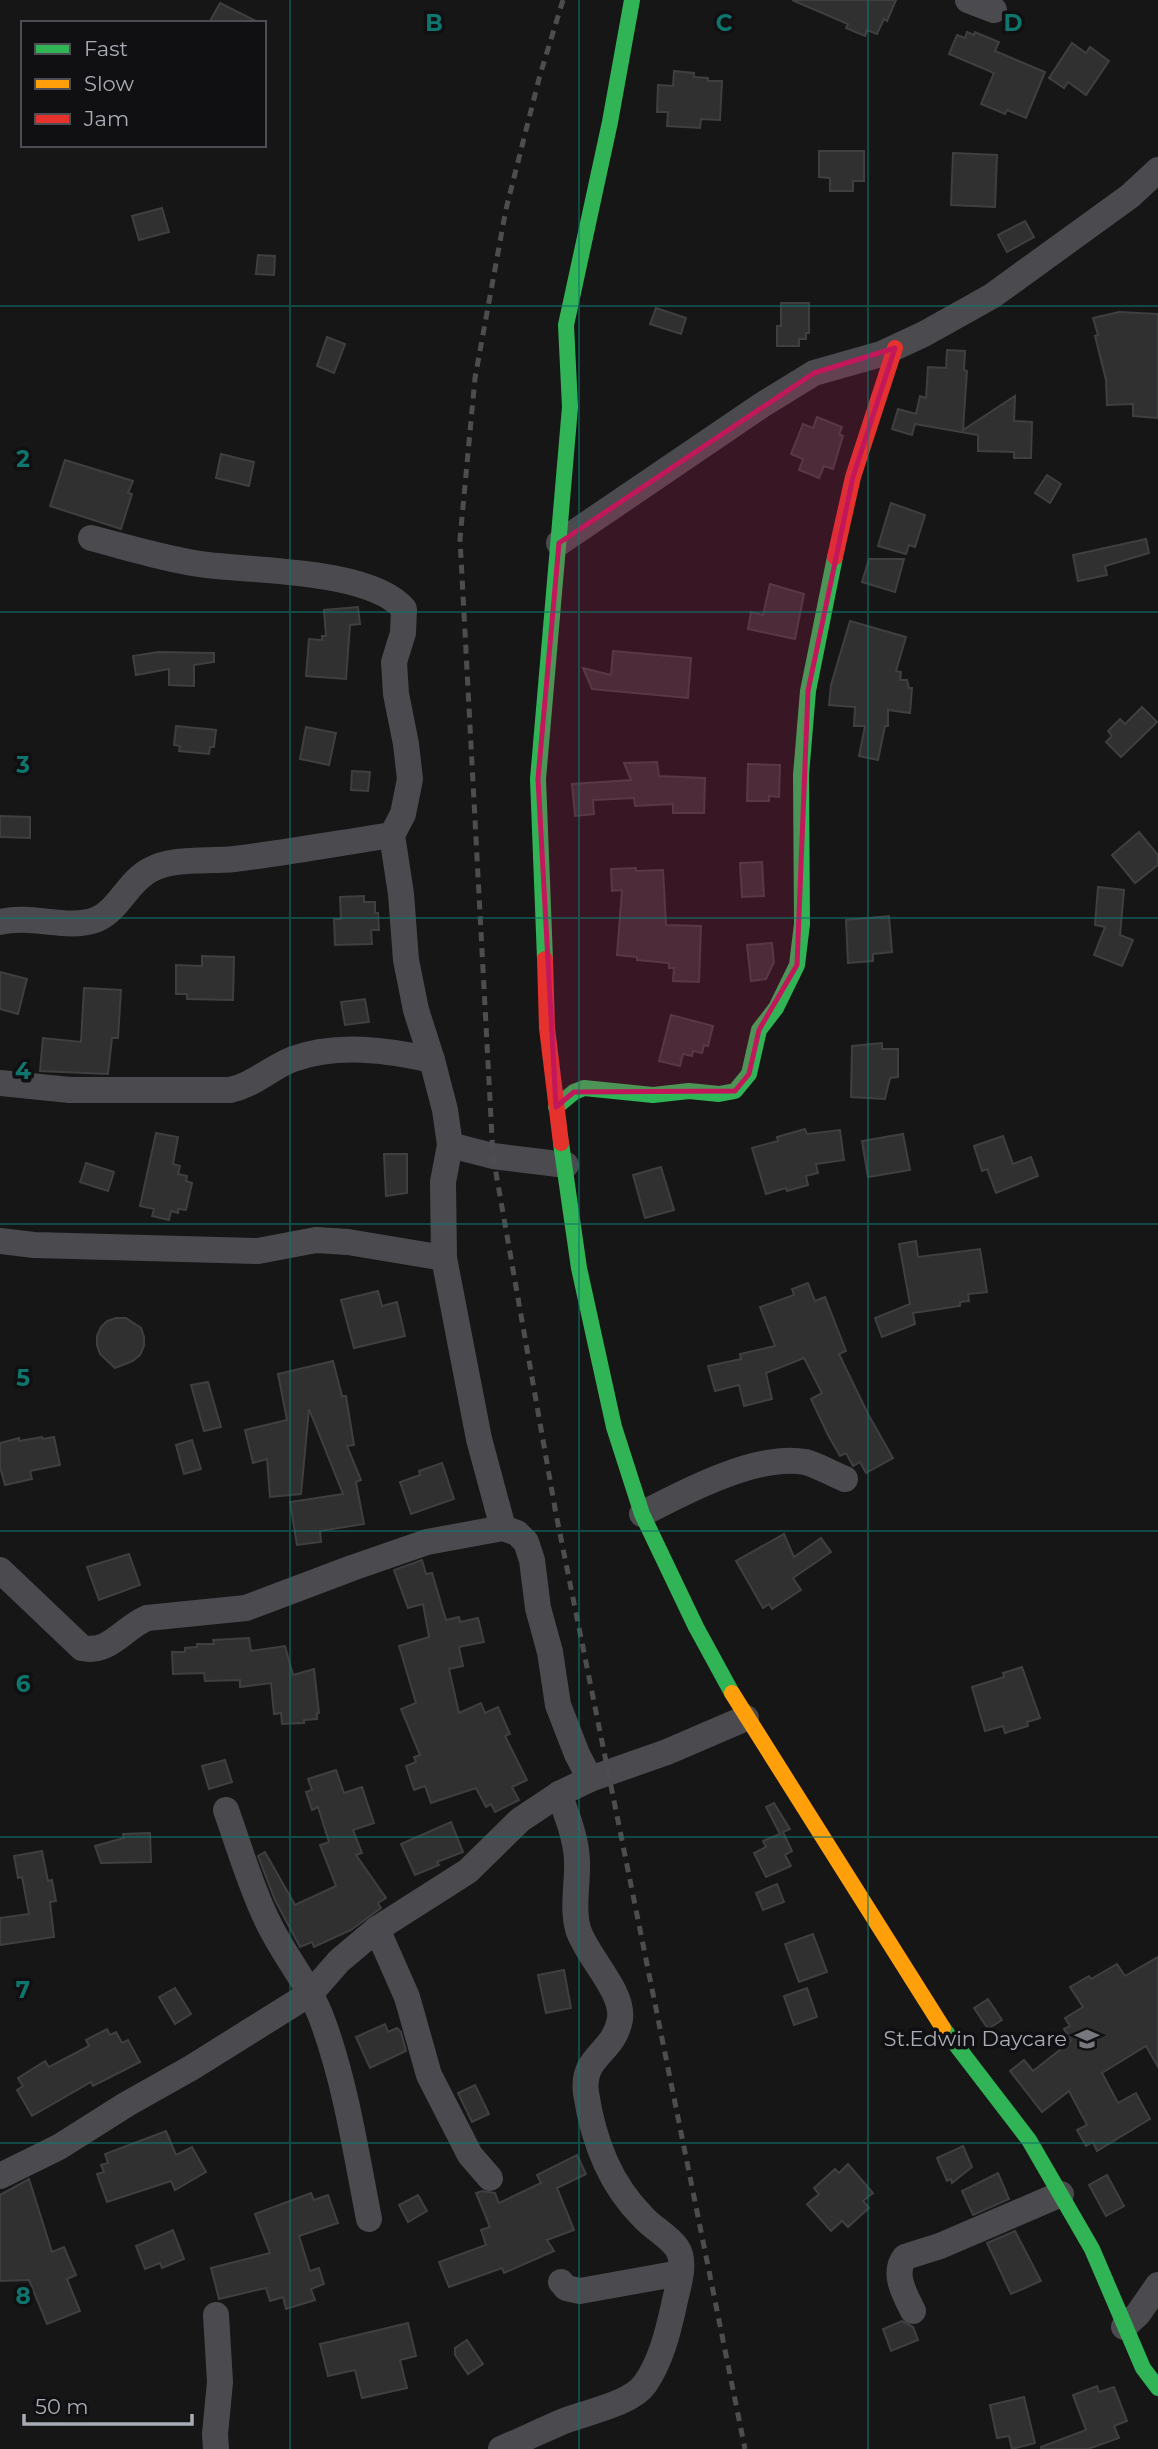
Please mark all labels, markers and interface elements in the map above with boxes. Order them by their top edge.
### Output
text: B [425,9,443,37]
text: C [716,9,733,37]
text: D [1004,9,1023,37]
legend [21,21,266,147]
text: Fast [84,36,128,61]
text: Slow [84,71,134,96]
text: Jam [83,106,129,131]
text: 2 [16,445,30,473]
text: 3 [15,751,30,779]
text: 4 [15,1057,31,1085]
text: 5 [16,1364,30,1392]
text: 6 [16,1670,31,1698]
text: 7 [16,1976,30,2004]
school or university icon: St.Edwin Daycare [1073,2025,1101,2053]
place label: St.Edwin Daycare [884,2026,1067,2051]
text: 8 [15,2282,31,2310]
scale bar [24,2382,192,2426]
text: 50 m [35,2394,89,2419]

